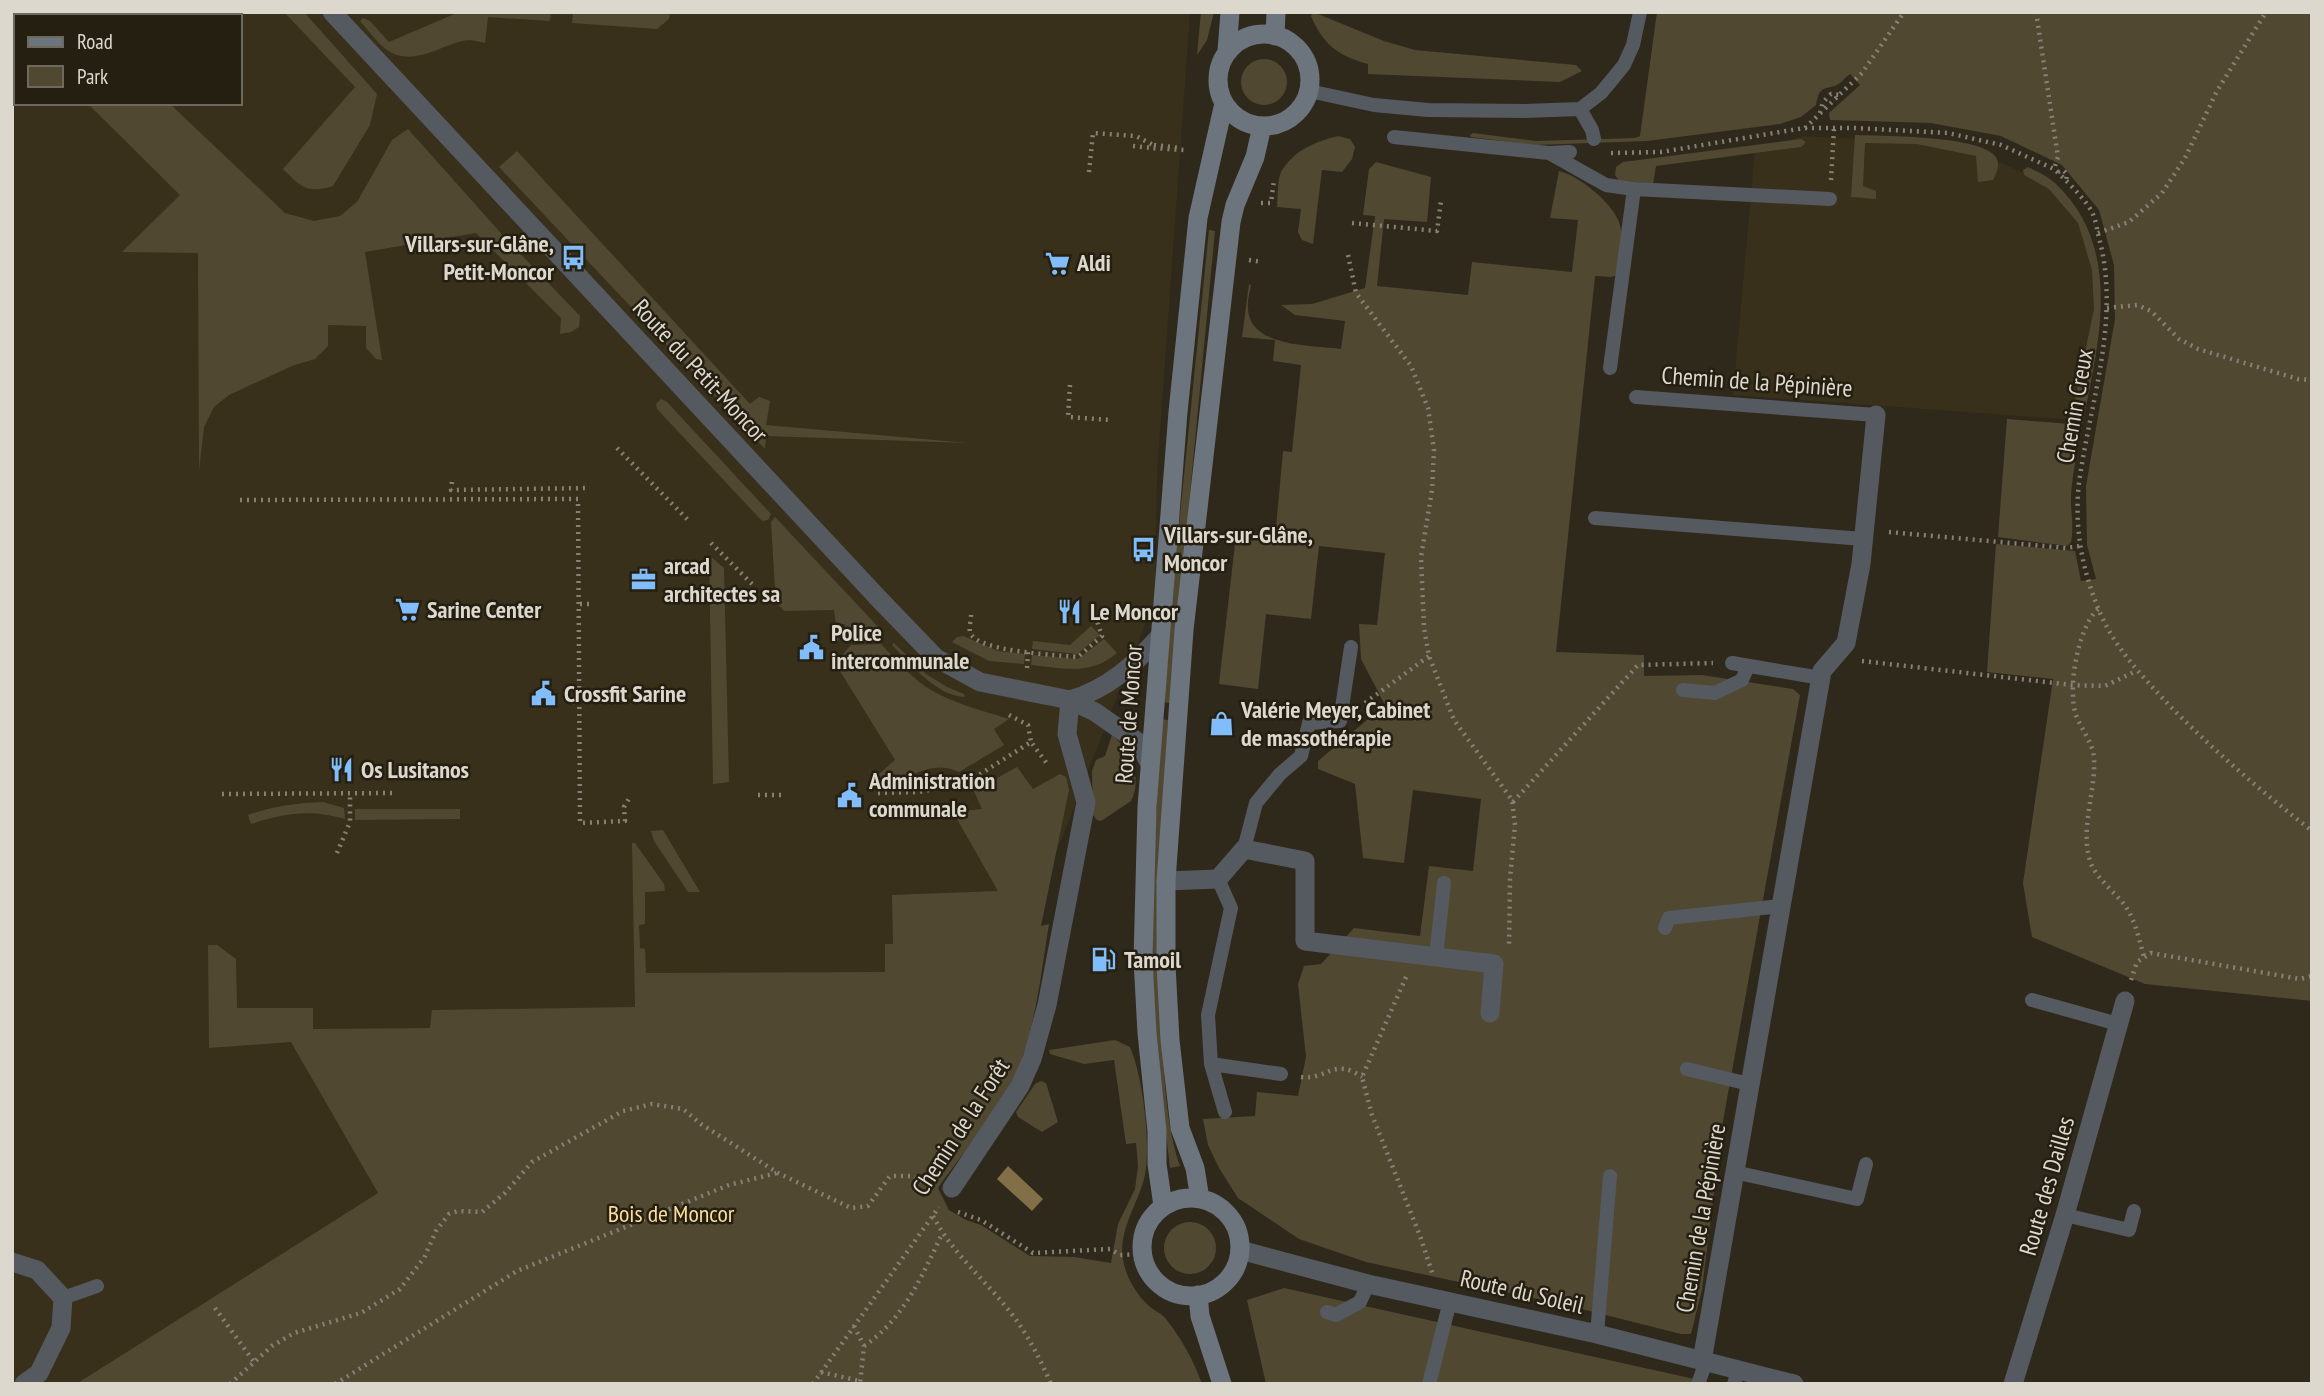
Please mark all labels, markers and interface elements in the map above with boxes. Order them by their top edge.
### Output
legend [14,14,242,105]
text: Road [77,28,113,55]
text: Park [77,63,108,90]
place label: Villars-sur-Glâne, Petit-Moncor [404,228,555,287]
bus stop icon: Villars-sur-Glâne, Petit-Moncor [560,244,588,272]
place label: Aldi [1076,247,1111,278]
supermarket icon: Aldi [1043,249,1071,277]
street label: Route du Petit-Moncor [626,293,775,449]
street label: Chemin Creux [2049,346,2100,465]
street label: Chemin de la Pépinière [1660,359,1854,404]
place label: Villars-sur-Glâne, Moncor [1163,519,1313,578]
bus stop icon: Villars-sur-Glâne, Moncor [1130,535,1158,563]
place label: arcad architectes sa [664,550,780,609]
office icon: arcad architectes sa [630,566,658,594]
place label: Sarine Center [427,594,542,625]
supermarket icon: Sarine Center [393,596,421,624]
place label: Le Moncor [1090,596,1179,627]
restaurant icon: Le Moncor [1056,598,1084,626]
place label: Police intercommunale [831,617,970,676]
public building icon: Police intercommunale [797,633,825,661]
street label: Route de Moncor [1108,643,1149,785]
place label: Crossfit Sarine [564,678,686,709]
public building icon: Crossfit Sarine [530,680,558,708]
place label: Valérie Meyer, Cabinet de massothérapie [1240,694,1430,753]
shop icon: Valérie Meyer, Cabinet de massothérapie [1207,710,1235,738]
place label: Os Lusitanos [361,754,469,785]
restaurant icon: Os Lusitanos [327,756,355,784]
place label: Administration communale [868,765,995,824]
public building icon: Administration communale [835,781,863,809]
place label: Tamoil [1124,944,1181,975]
fuel station icon: Tamoil [1090,946,1118,974]
street label: Chemin de la Forêt [905,1052,1017,1201]
street label: Route des Dailles [2012,1113,2081,1259]
street label: Chemin de la Pépinière [1669,1121,1732,1315]
park label: Bois de Moncor [608,1198,735,1229]
street label: Route du Soleil [1457,1262,1587,1321]

